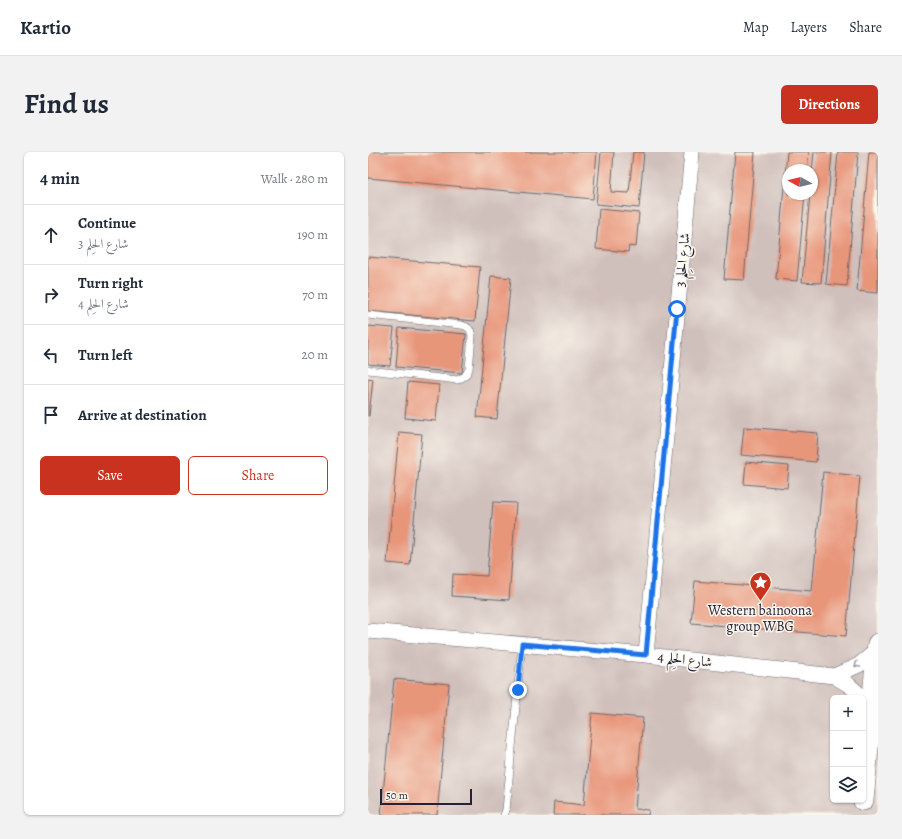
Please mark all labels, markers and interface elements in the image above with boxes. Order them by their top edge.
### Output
text: Kartio [20,15,71,41]
text: Map [743,18,769,37]
text: Layers [791,18,827,37]
text: Share [849,18,882,37]
text: Find us [24,85,109,123]
button: Directions [781,85,878,124]
north arrow [782,164,818,200]
text: 4 min [40,167,80,190]
text: Walk · 280 m [261,170,328,187]
text: Continue [78,213,136,233]
icon: ahead [40,224,62,246]
text: 190 m [297,226,328,243]
street label: شارع الحِلم 3 [671,232,699,288]
text: شارع الحِلم 3 [78,235,128,252]
text: Turn right [78,273,143,293]
icon: right [40,284,62,306]
text: 70 m [302,286,328,303]
text: شارع الحِلم 4 [78,295,129,312]
route start [668,300,686,318]
icon: left [40,344,62,366]
text: Turn left [78,345,133,365]
text: 20 m [302,346,328,363]
icon: arrive [40,404,62,426]
text: Arrive at destination [78,405,207,425]
button: Save [40,456,180,495]
button: Share [188,456,328,495]
place icon: Western bainoona group WBG [747,569,773,602]
place label: Western bainoona group WBG [707,601,812,636]
street label: شارع الحِلم 4 [656,647,713,677]
one-way arrow [854,661,861,668]
route end [509,681,527,699]
map controls [830,695,866,803]
button: + [830,695,866,731]
button: − [830,731,866,767]
button: layers [830,767,866,803]
scale bar [380,787,472,806]
text: 50 m [386,788,408,803]

